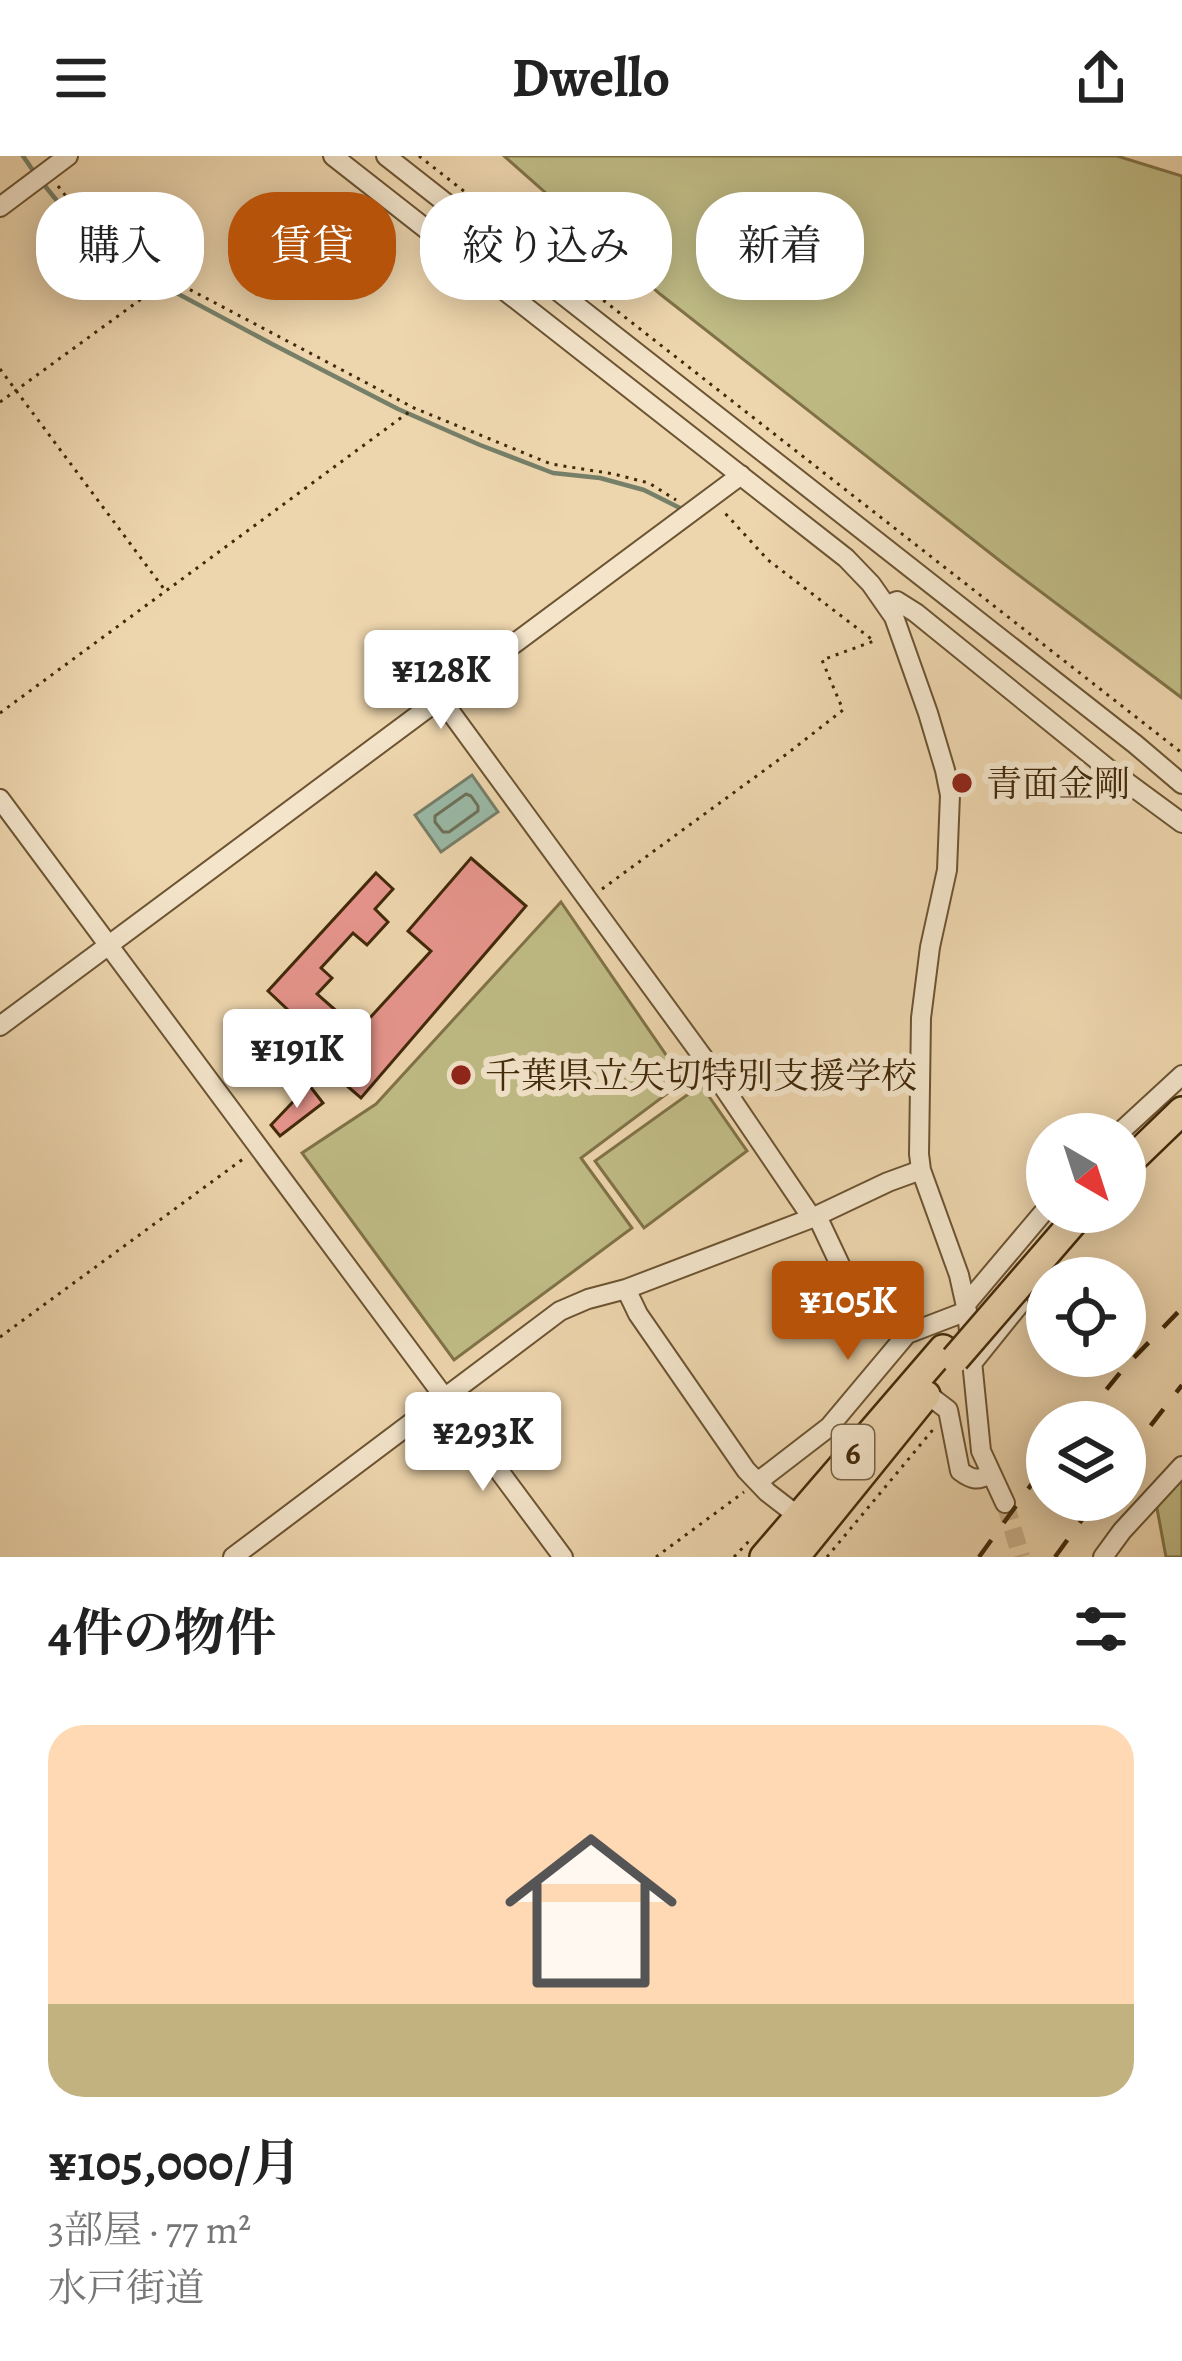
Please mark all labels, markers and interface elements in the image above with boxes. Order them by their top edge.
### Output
text: Dwello [512,41,670,115]
icon: menu [48,45,114,111]
icon: share [1068,45,1134,111]
chip: 購入 [36,192,204,300]
chip: 賃貸 [228,192,396,300]
chip: 絞り込み [420,192,672,300]
chip: 新着 [696,192,864,300]
pin: ¥128K [357,630,525,732]
text: ¥128K [391,642,491,695]
place label: 青面金剛 [986,759,1130,808]
marker: 青面金剛 [949,770,975,796]
pin: ¥191K [213,1009,381,1111]
text: ¥191K [250,1021,344,1074]
place label: 千葉県立矢切特別支援学校 [485,1051,917,1100]
marker: 千葉県立矢切特別支援学校 [448,1062,474,1088]
north arrow [1026,1113,1146,1233]
map controls [1026,1113,1146,1521]
button: locate [1026,1257,1146,1377]
pin: ¥105K [764,1261,932,1363]
text: ¥105K [799,1273,897,1326]
pin: ¥293K [399,1392,567,1494]
button: layers [1026,1401,1146,1521]
text: ¥293K [432,1404,534,1457]
road number: 6 [832,1425,874,1479]
icon: filters [1068,1596,1134,1662]
text: 4件の物件 [48,1598,276,1668]
icon: home [483,1803,699,2019]
text: ¥105,000/月 [48,2128,301,2198]
text: 3部屋 · 77 m² [48,2203,251,2256]
text: 水戸街道 [48,2261,204,2314]

